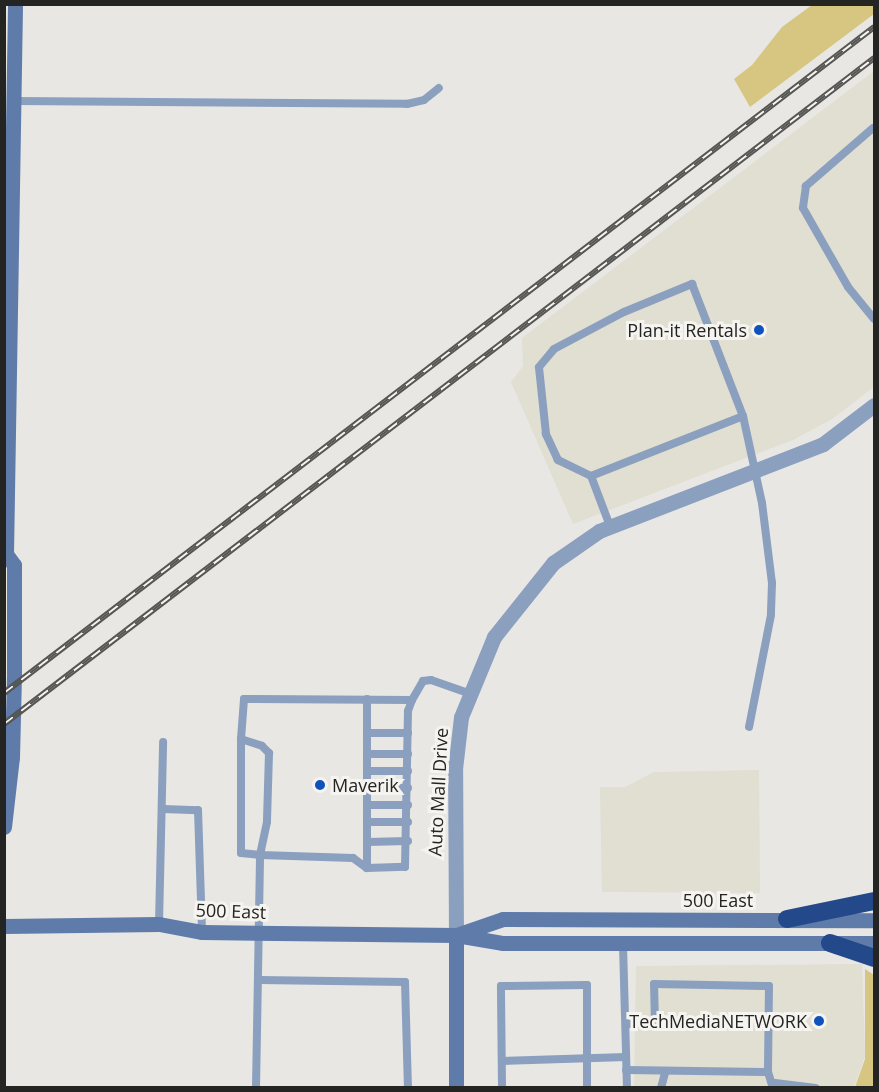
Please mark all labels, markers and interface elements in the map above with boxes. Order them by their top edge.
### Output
place label: Plan-it Rentals [627,319,747,341]
marker: Plan-it Rentals [752,323,766,337]
street label: Auto Mall Drive [424,727,452,857]
place label: Maverik [332,774,399,796]
marker: Maverik [313,778,327,792]
street label: 500 East [683,889,753,911]
street label: 500 East [195,899,267,923]
place label: TechMediaNETWORK [629,1010,807,1032]
marker: TechMediaNETWORK [812,1014,826,1028]

